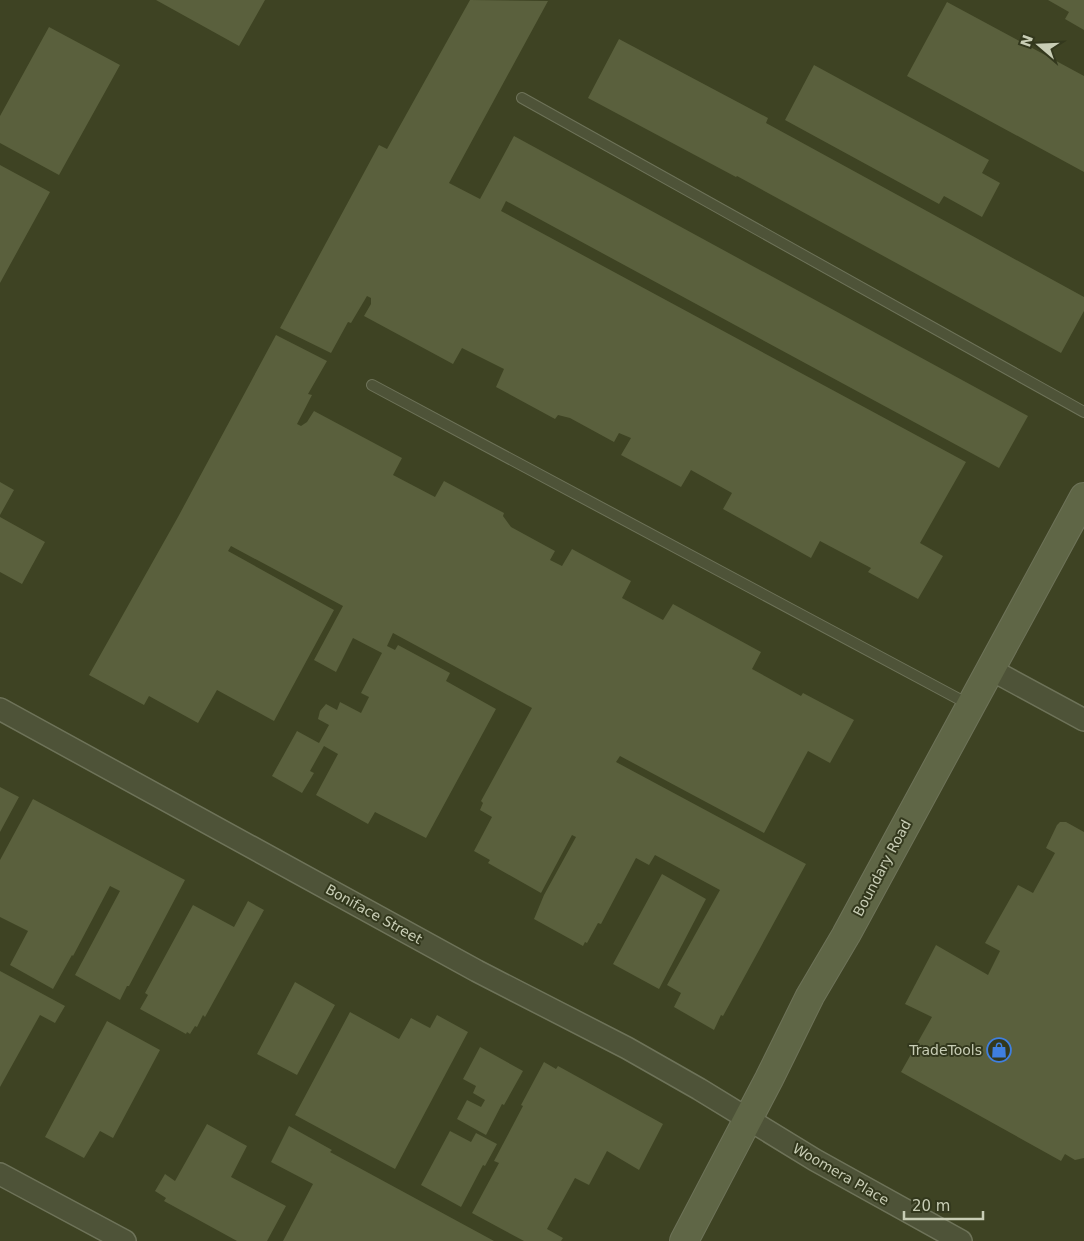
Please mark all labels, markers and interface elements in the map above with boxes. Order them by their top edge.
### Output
north arrow [1014,20,1064,70]
text: N [1017,33,1036,49]
street label: Boundary Road [850,817,914,919]
street label: Boniface Street [323,881,425,947]
shop icon: TradeTools [986,1037,1012,1063]
place label: TradeTools [908,1042,982,1058]
street label: Woomera Place [790,1140,892,1208]
scale bar [904,1188,983,1220]
text: 20 m [912,1197,950,1215]

